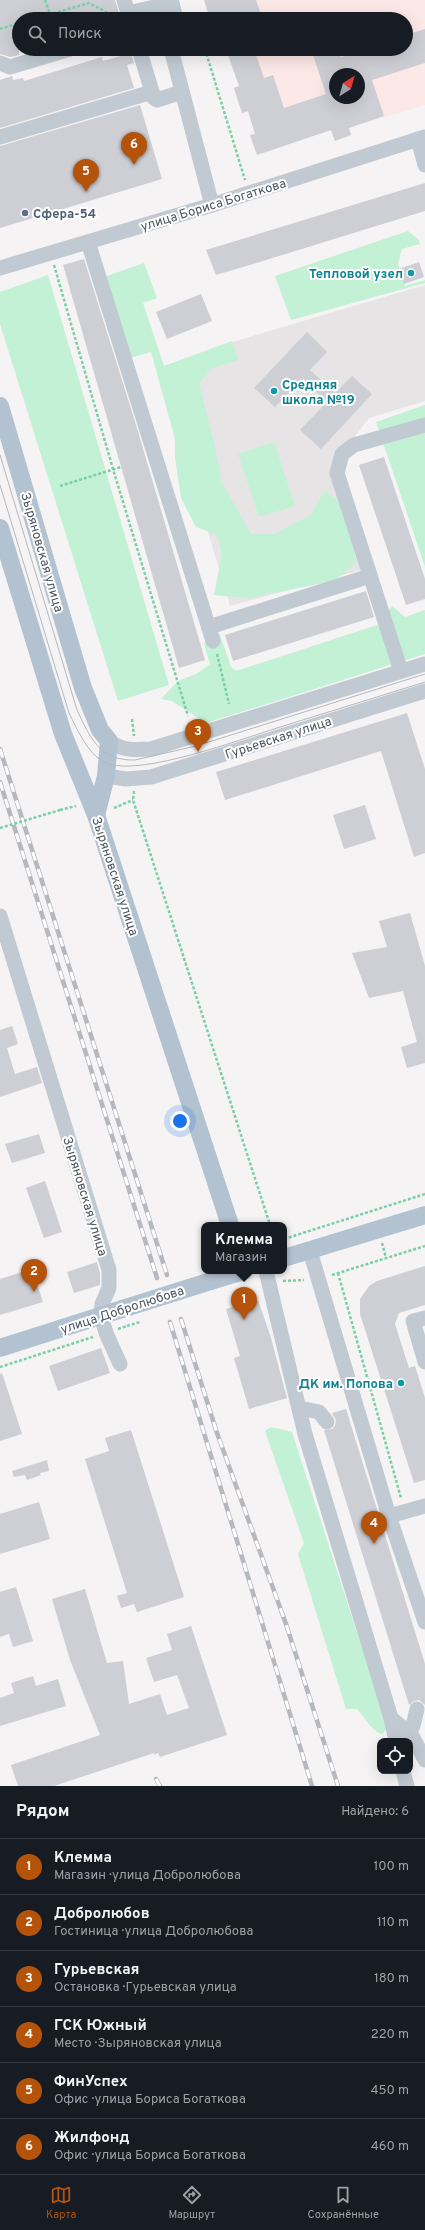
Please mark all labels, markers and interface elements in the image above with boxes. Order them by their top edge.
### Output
search box [12,12,413,56]
icon: search [26,23,48,45]
text: Поиск [58,25,102,44]
north arrow [329,68,365,104]
pin: 6 [121,132,147,165]
pin: 5 [73,159,99,192]
street label: улица Бориса Богаткова [139,176,288,236]
place label: Сфера-54 [33,207,96,223]
marker: Сфера-54 [20,208,30,218]
place label: Тепловой узел [309,267,403,283]
marker: Тепловой узел [406,268,416,278]
place label: Средняя школа №19 [282,378,355,409]
marker: Средняя школа №19 [269,386,279,396]
street label: Зыряновская улица [16,491,66,614]
street label: Гурьевская улица [223,714,334,764]
pin: 3 [185,719,211,752]
street label: Зыряновская улица [87,815,141,938]
your location [170,1111,190,1131]
street label: Зыряновская улица [58,1135,110,1258]
popup [201,1222,287,1274]
text: Клемма [215,1231,273,1250]
text: Магазин [215,1250,267,1266]
pin: 2 [21,1259,47,1292]
street label: улица Добролюбова [59,1283,186,1338]
pin: 1 [231,1287,257,1320]
place label: ДК им. Попова [299,1377,393,1393]
marker: ДК им. Попова [396,1378,406,1388]
pin: 4 [361,1511,387,1544]
map controls [377,1738,413,1774]
button: locate [377,1738,413,1774]
text: Рядом [16,1801,69,1823]
text: Найдено: 6 [341,1804,409,1820]
text: Клемма [54,1849,112,1868]
text: 1 [26,1859,32,1875]
text: 100 m [373,1859,409,1875]
text: Магазин · улица Добролюбова [54,1868,241,1884]
text: Добролюбов [54,1905,150,1924]
text: 2 [25,1915,33,1931]
text: 110 m [377,1915,409,1931]
text: Гостиница · улица Добролюбова [54,1924,253,1940]
text: Гурьевская [54,1961,139,1980]
text: 3 [25,1971,33,1987]
text: 180 m [374,1971,409,1987]
text: Остановка · Гурьевская улица [54,1980,237,1996]
text: ГСК Южный [54,2017,147,2036]
text: 4 [25,2027,33,2043]
text: 220 m [371,2027,409,2043]
text: Место · Зыряновская улица [54,2036,221,2052]
text: ФинУспех [54,2073,128,2092]
text: 5 [25,2083,33,2099]
text: 450 m [370,2083,409,2099]
text: Офис · улица Бориса Богаткова [54,2092,246,2108]
text: Жилфонд [54,2129,129,2148]
text: 6 [25,2139,33,2155]
text: 460 m [371,2139,409,2155]
text: Офис · улица Бориса Богаткова [54,2148,246,2164]
tab: Карта [46,2184,76,2222]
tab: Маршрут [168,2184,215,2222]
tab: Сохранённые [308,2184,379,2222]

